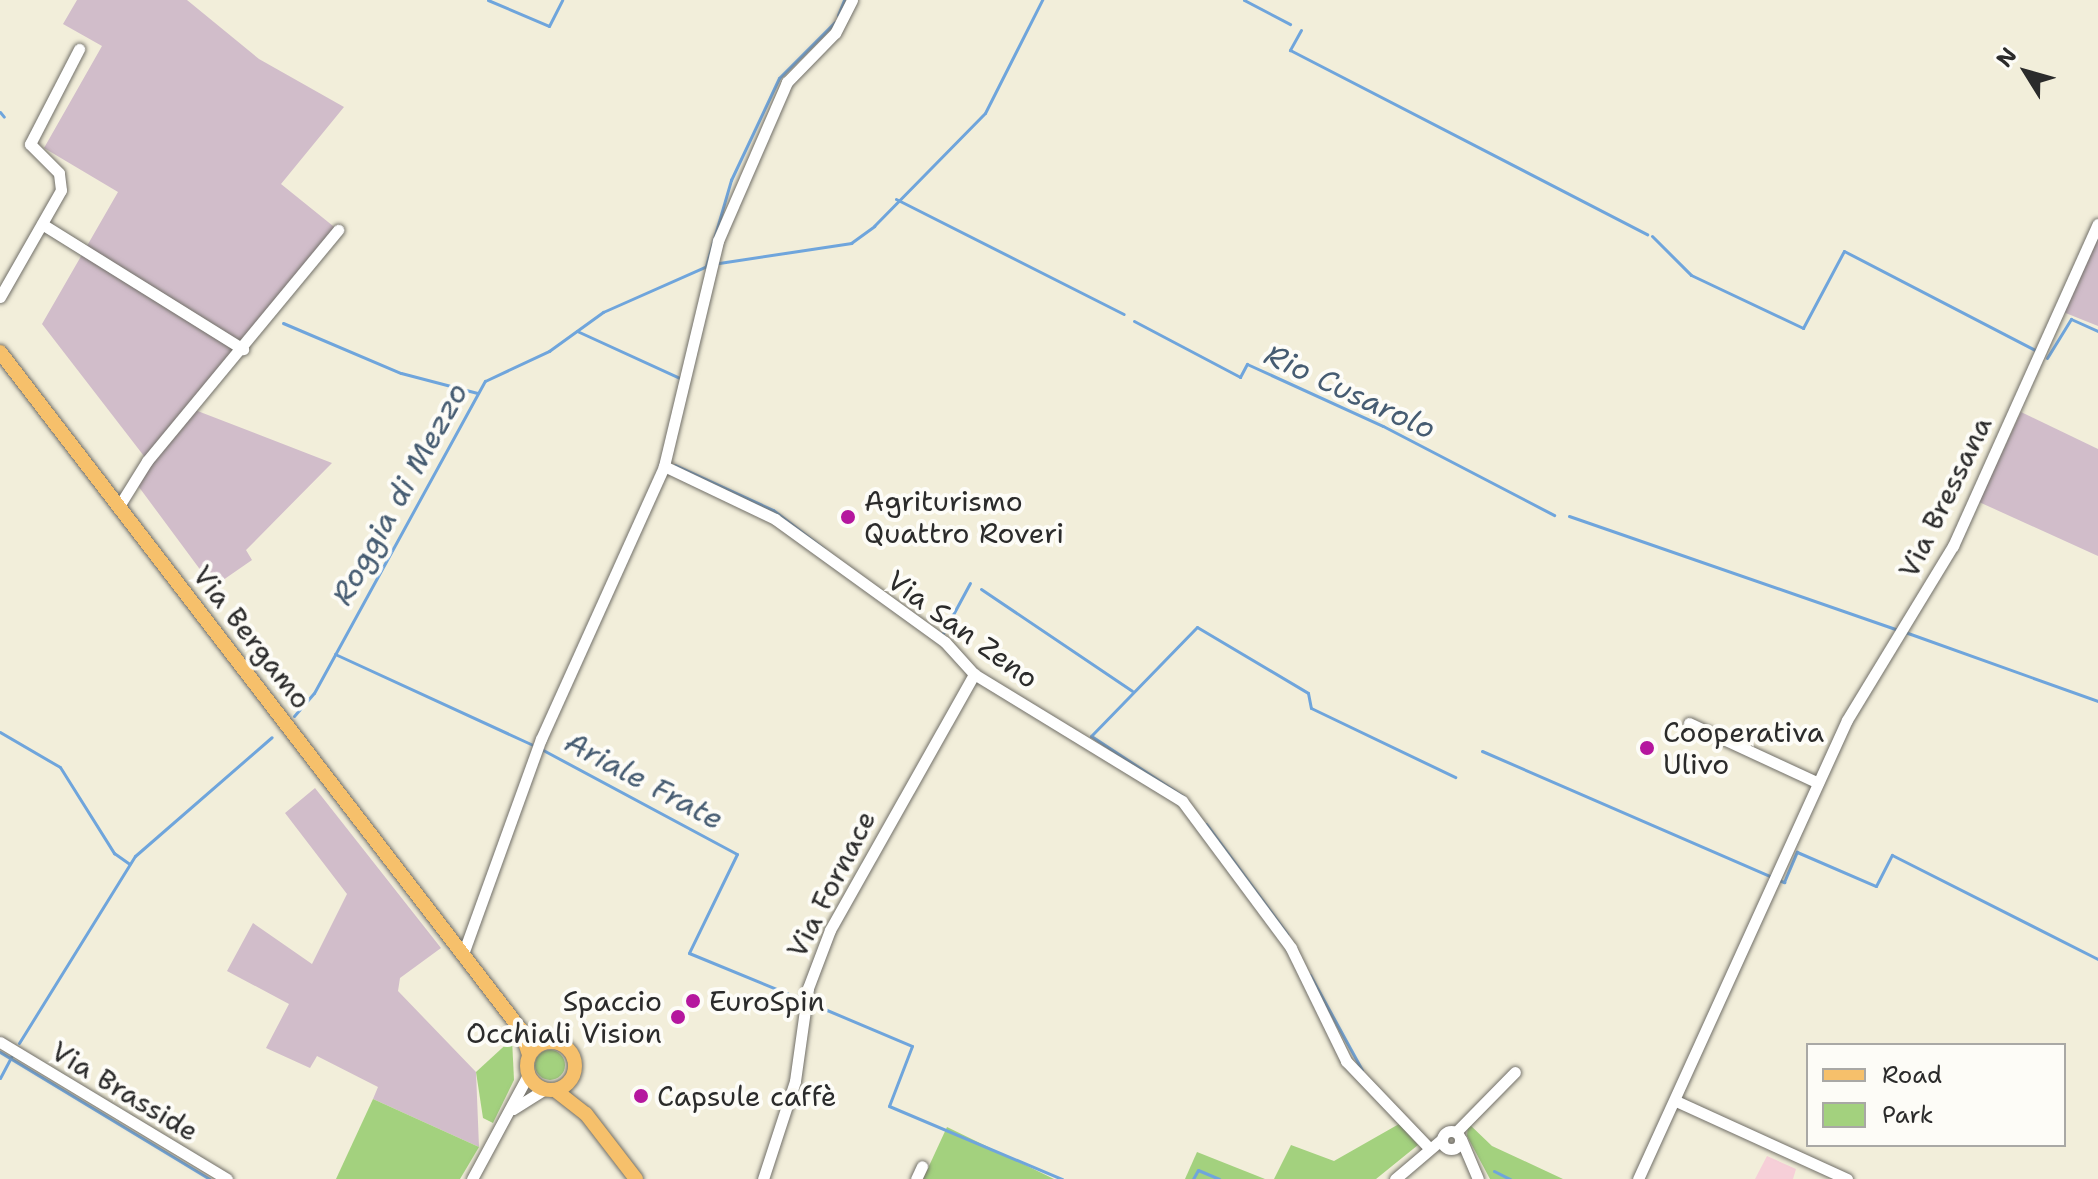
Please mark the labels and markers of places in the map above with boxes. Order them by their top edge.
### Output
place label: Agriturismo Quattro Roveri [864,484,1064,550]
marker: Agriturismo Quattro Roveri [839,508,857,526]
place label: Cooperativa Ulivo [1663,715,1824,781]
marker: Cooperativa Ulivo [1638,739,1656,757]
place label: Spaccio Occhiali Vision [466,984,662,1050]
place label: EuroSpin [709,984,825,1018]
marker: EuroSpin [684,992,702,1010]
marker: Spaccio Occhiali Vision [669,1008,687,1026]
place label: Capsule caffè [657,1079,837,1113]
marker: Capsule caffè [632,1087,650,1105]

